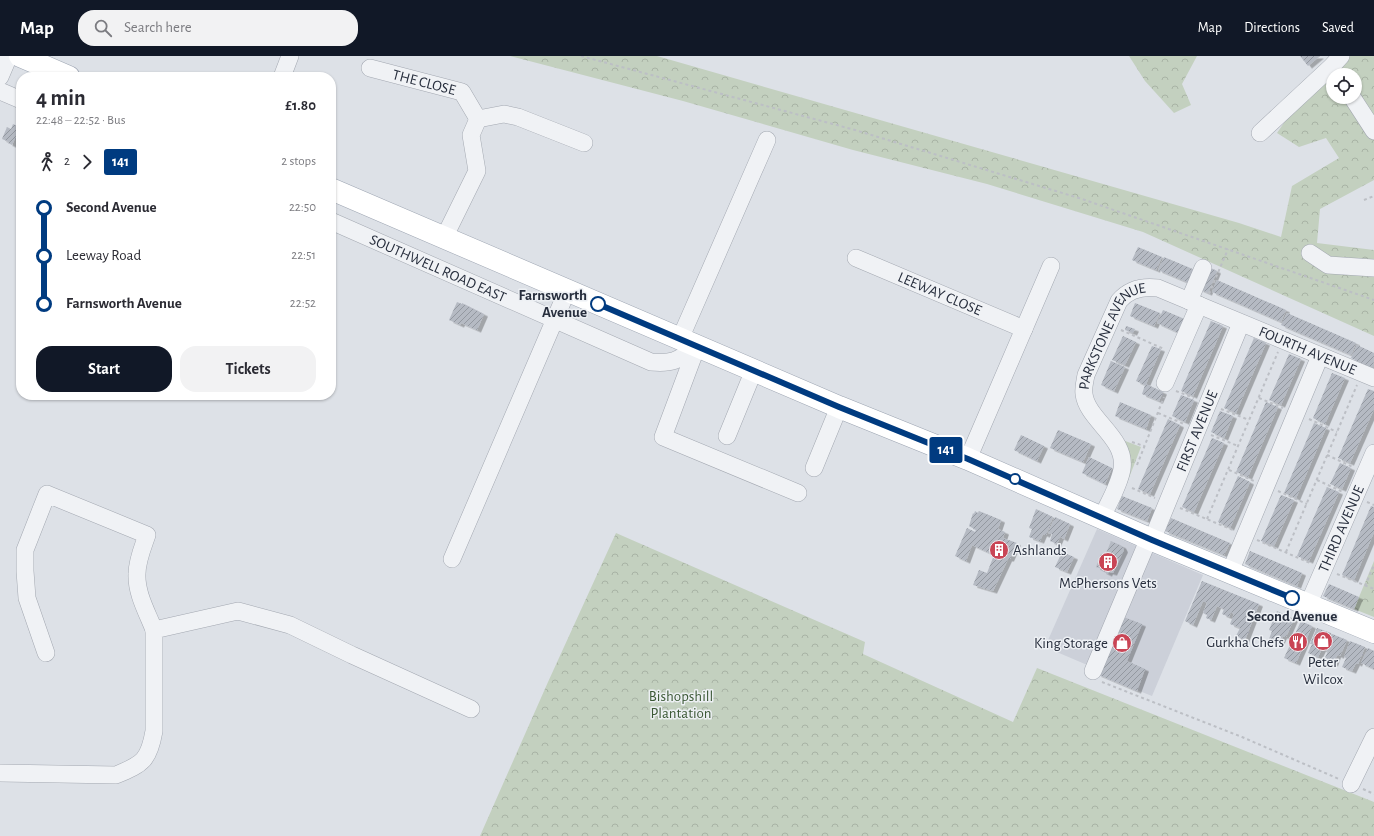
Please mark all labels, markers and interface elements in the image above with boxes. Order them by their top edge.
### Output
search box [78,10,358,46]
icon: search [92,17,114,39]
text: Map [20,19,54,38]
text: Search here [124,20,192,35]
text: Map [1198,21,1222,35]
text: Directions [1244,21,1300,35]
text: Saved [1322,21,1354,35]
street label: THE CLOSE [391,67,457,98]
map controls [1326,68,1362,104]
button: locate [1326,68,1362,104]
text: 4 min [36,87,86,109]
text: £1.80 [285,98,316,113]
text: 22:48 – 22:52 · Bus [36,114,126,127]
icon: walk [36,151,58,173]
icon: forward [76,151,98,173]
text: 2 [64,155,70,168]
text: 141 [112,155,129,169]
text: 2 stops [281,155,316,168]
text: Second Avenue [66,200,157,215]
text: 22:50 [289,201,316,214]
street label: SOUTHWELL ROAD EAST [368,232,509,305]
text: Leeway Road [66,248,141,263]
text: 22:51 [291,249,316,262]
street label: LEEWAY CLOSE [896,269,984,318]
street label: PARKSTONE AVENUE [1076,280,1146,391]
place label: Farnsworth Avenue [519,288,587,320]
text: Farnsworth Avenue [66,296,182,311]
marker: Farnsworth Avenue [590,296,606,312]
text: 22:52 [290,297,316,310]
street label: FOURTH AVENUE [1257,323,1359,377]
button: Start [36,346,172,392]
button: Tickets [180,346,316,392]
street label: FIRST AVENUE [1173,388,1220,474]
line badge: 141 [923,437,969,463]
text: 141 [937,443,955,457]
unlabelled marker [1009,473,1021,485]
street label: THIRD AVENUE [1316,483,1366,575]
building icon: Ashlands [988,539,1010,561]
place label: Ashlands [1013,543,1067,558]
building icon: McPhersons Vets [1097,551,1119,573]
place label: McPhersons Vets [1059,576,1157,591]
marker: Second Avenue [1284,590,1300,606]
place label: Second Avenue [1247,609,1337,624]
shop icon: Peter Wilcox [1312,630,1334,652]
restaurant icon: Gurkha Chefs [1287,631,1309,653]
shop icon: King Storage [1111,632,1133,654]
place label: Gurkha Chefs [1206,635,1284,650]
place label: King Storage [1034,636,1108,651]
place label: Peter Wilcox [1303,655,1344,687]
park label: Bishopshill Plantation [649,689,713,721]

